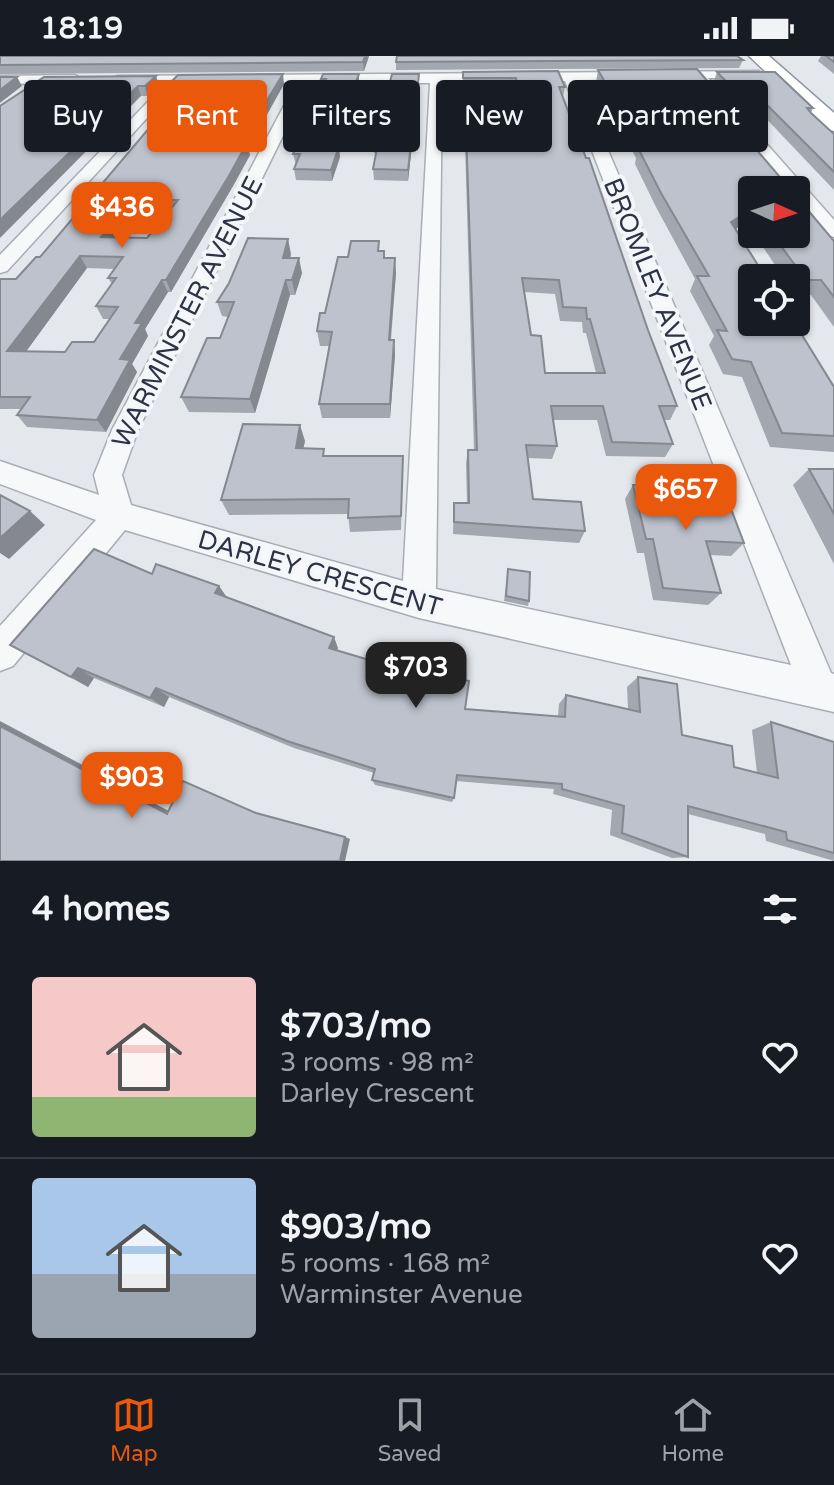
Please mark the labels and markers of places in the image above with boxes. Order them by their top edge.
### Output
pin: $436 [75,182,169,250]
pin: $657 [639,464,733,532]
pin: $703 [369,642,463,710]
pin: $903 [85,752,179,820]

